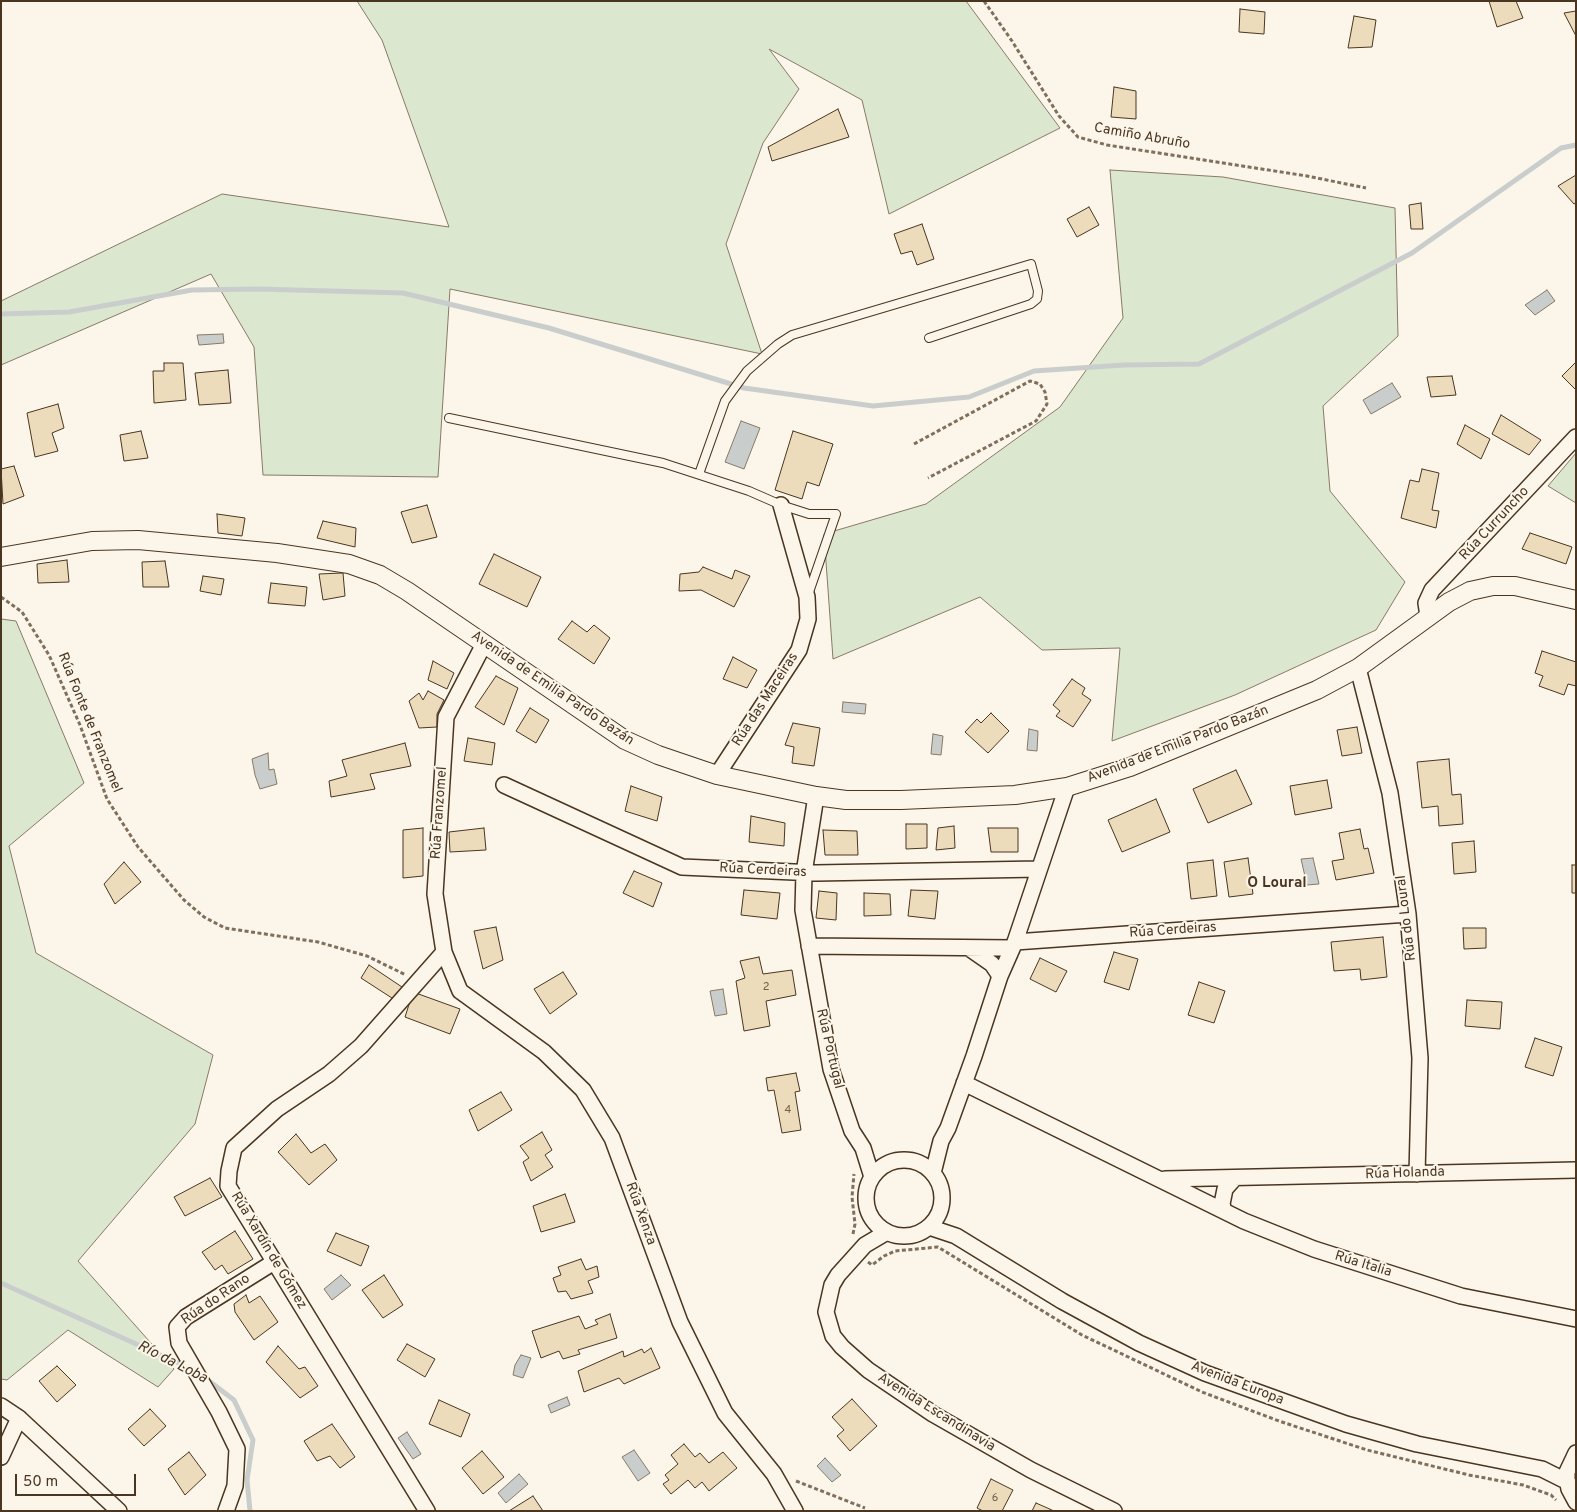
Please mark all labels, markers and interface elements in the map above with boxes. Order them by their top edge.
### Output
street label: Camiño Abruño [1093,120,1191,154]
street label: Rúa Curruncho [1457,484,1533,564]
street label: Avenida de Emilia Pardo Bazán [467,628,637,750]
street label: Rúa Fonte de Franzomel [53,650,125,796]
street label: Rúa das Maceiras [729,650,803,750]
street label: Avenida de Emilia Pardo Bazán [1085,703,1271,787]
street label: Rúa Franzomel [428,766,452,860]
street label: Rúa Cerdeiras [719,860,807,882]
street label: Rúa do Loural [1393,874,1421,962]
district label: O Loural [1247,875,1307,893]
street label: Rúa Cerdeiras [1129,920,1217,942]
house number: 2 [763,981,769,995]
street label: Rúa Portugal [812,1007,846,1091]
house number: 4 [785,1104,791,1118]
street label: Rúa Holanda [1365,1164,1445,1184]
street label: Rúa Xenza [621,1180,659,1248]
street label: Rúa Xardín de Gómez [226,1189,310,1313]
street label: Rúa Italia [1332,1248,1394,1282]
street label: Rúa do Rano [178,1271,254,1329]
water label: Río da Loba [134,1338,210,1388]
street label: Avenida Europa [1188,1359,1286,1409]
street label: Avenida Escandinavia [874,1370,998,1456]
scale bar [18,1464,139,1496]
text: 50 m [23,1473,58,1492]
house number: 6 [992,1492,998,1506]

